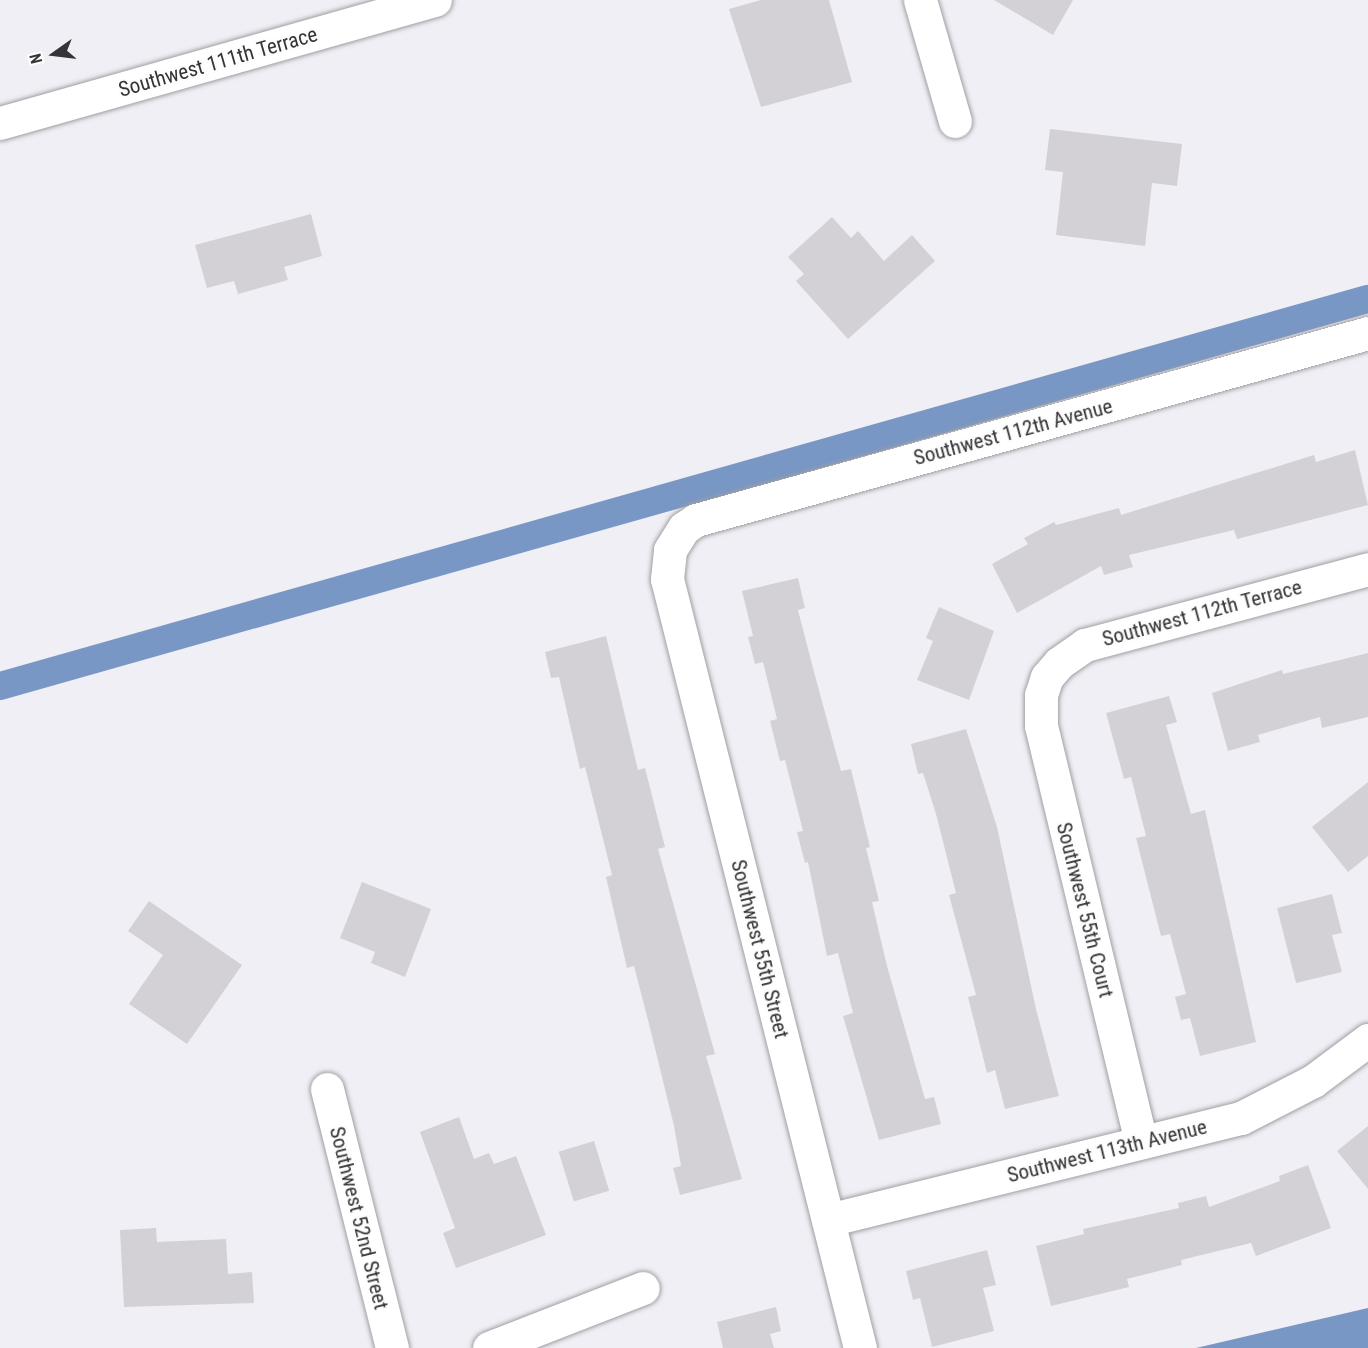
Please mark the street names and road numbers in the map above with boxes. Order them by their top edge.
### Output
street label: Southwest 111th Terrace [115,21,321,103]
street label: Southwest 112th Avenue [911,393,1115,471]
street label: Southwest 112th Terrace [1099,574,1305,652]
street label: Southwest 55th Court [1051,820,1119,1000]
street label: Southwest 55th Street [726,857,794,1041]
street label: Southwest 113th Avenue [1005,1114,1209,1188]
street label: Southwest 52nd Street [324,1124,394,1312]

